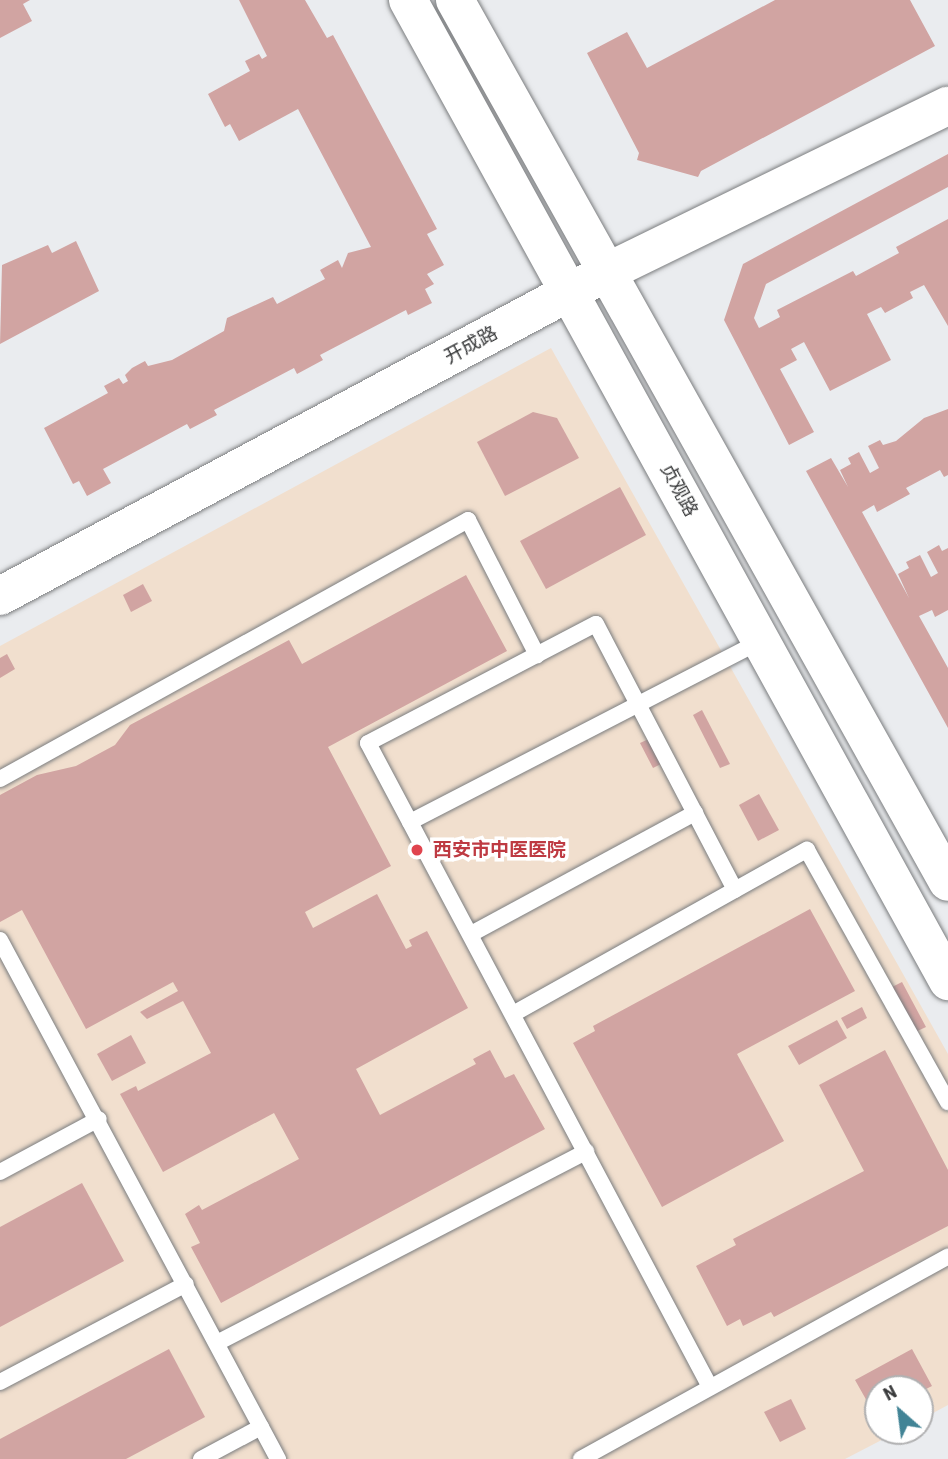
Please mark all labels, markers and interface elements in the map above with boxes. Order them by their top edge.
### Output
street label: 开成路 [440,322,502,368]
street label: 贞观路 [656,459,702,521]
place label: 西安市中医医院 [433,839,566,861]
marker: 西安市中医医院 [407,840,427,860]
north arrow [864,1375,934,1445]
text: N [879,1380,900,1406]

